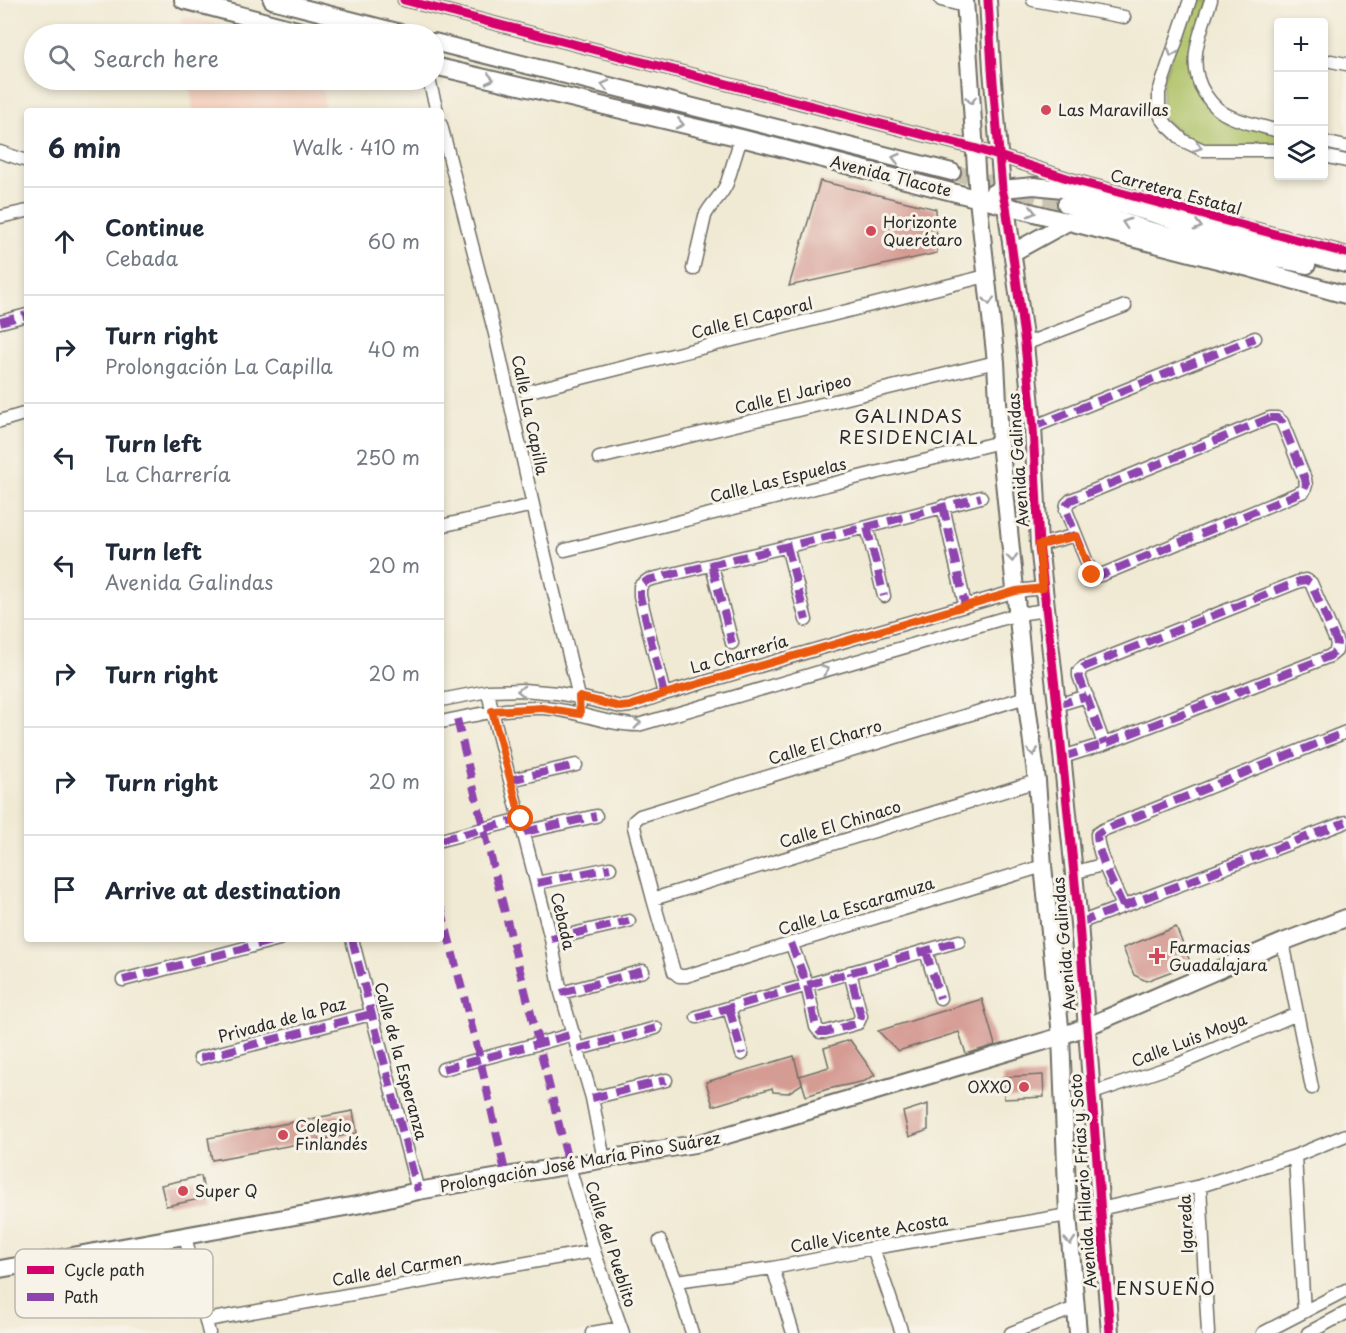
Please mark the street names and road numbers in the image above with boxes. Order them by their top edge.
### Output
street label: Avenida Tlacote [828,148,954,202]
street label: Carretera Estatal [1108,162,1245,220]
street label: Calle El Caporal [688,290,815,344]
street label: Calle La Capilla [507,353,555,477]
street label: Calle El Jaripeo [732,367,854,419]
street label: Avenida Galindas [1000,392,1034,528]
street label: Calle Las Espuelas [707,450,848,508]
street label: La Charrería [687,627,791,678]
street label: Calle El Charro [765,712,885,770]
street label: Calle El Chinaco [776,793,904,853]
street label: Calle La Escaramuza [775,870,937,940]
street label: Avenida Galindas [1045,876,1081,1012]
street label: Cebada [546,890,582,952]
street label: Calle de la Esperanza [369,979,435,1142]
street label: Privada de la Paz [215,990,349,1048]
street label: Calle Luis Moya [1127,1006,1250,1072]
street label: Avenida Hilario Frías y Soto [1063,1073,1101,1289]
street label: Prolongación José María Pino Suárez [438,1124,722,1198]
street label: Calle del Pueblito [580,1177,644,1310]
street label: Igareda [1171,1194,1199,1254]
street label: Calle Vicente Acosta [788,1206,950,1258]
street label: Calle del Carmen [330,1245,464,1291]

